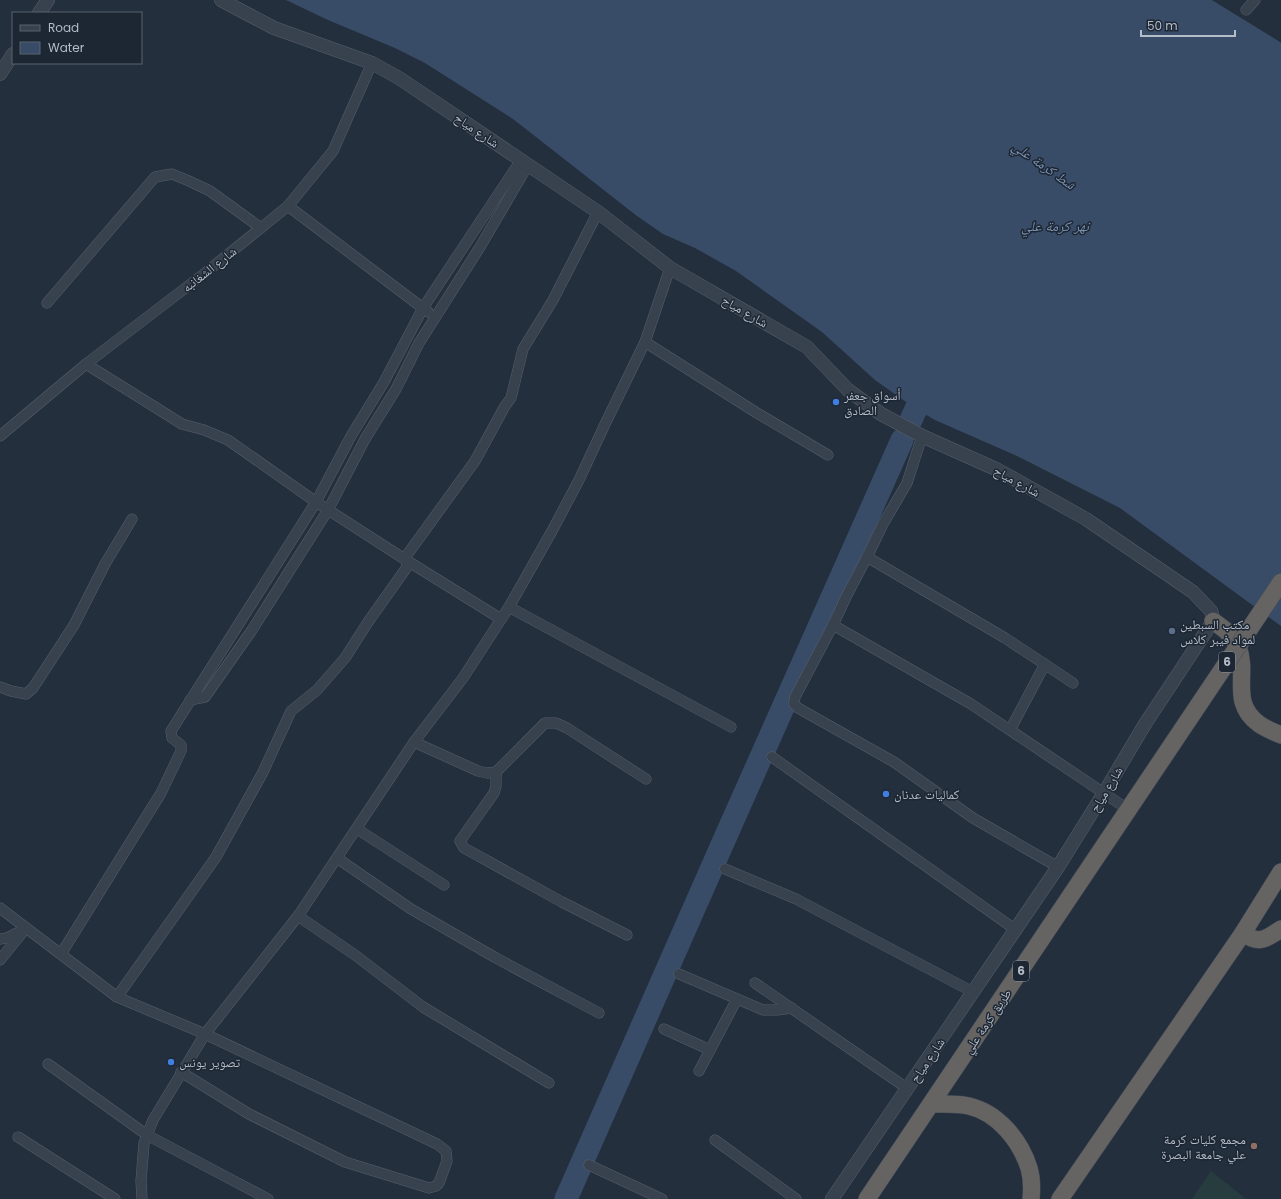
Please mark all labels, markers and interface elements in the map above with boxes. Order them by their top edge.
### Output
legend [12,12,142,64]
scale bar [1141,12,1235,38]
text: 50 m [1147,17,1178,34]
text: Road [48,19,79,36]
text: Water [48,39,85,56]
street label: شارع مياح [451,108,503,152]
water label: شط كرمة علي [1008,136,1080,196]
water label: نهر كرمة علي [1021,216,1091,238]
street label: شارع الشغانبه [178,242,241,297]
street label: شارع مياح [718,291,771,332]
place label: أسواق جعفر الصادق [843,386,901,420]
marker: أسواق جعفر الصادق [831,397,841,407]
street label: شارع مياح [990,461,1043,502]
place label: مكتب السبطين لمواد فيبر كلاس [1180,615,1255,649]
marker: مكتب السبطين لمواد فيبر كلاس [1167,626,1177,636]
road number: 6 [1219,652,1235,672]
street label: شارع مياح [1085,763,1128,816]
place label: كماليات عدنان [894,785,960,804]
marker: كماليات عدنان [881,789,891,799]
road number: 6 [1013,961,1029,981]
street label: طريق كرمة علي [959,985,1017,1058]
street label: شارع مياح [905,1034,949,1086]
place label: تصوير يونس [179,1053,240,1072]
marker: تصوير يونس [166,1057,176,1067]
place label: مجمع كليات كرمة علي جامعة البصرة [1161,1130,1246,1165]
marker: مجمع كليات كرمة علي جامعة البصرة [1249,1141,1259,1151]

